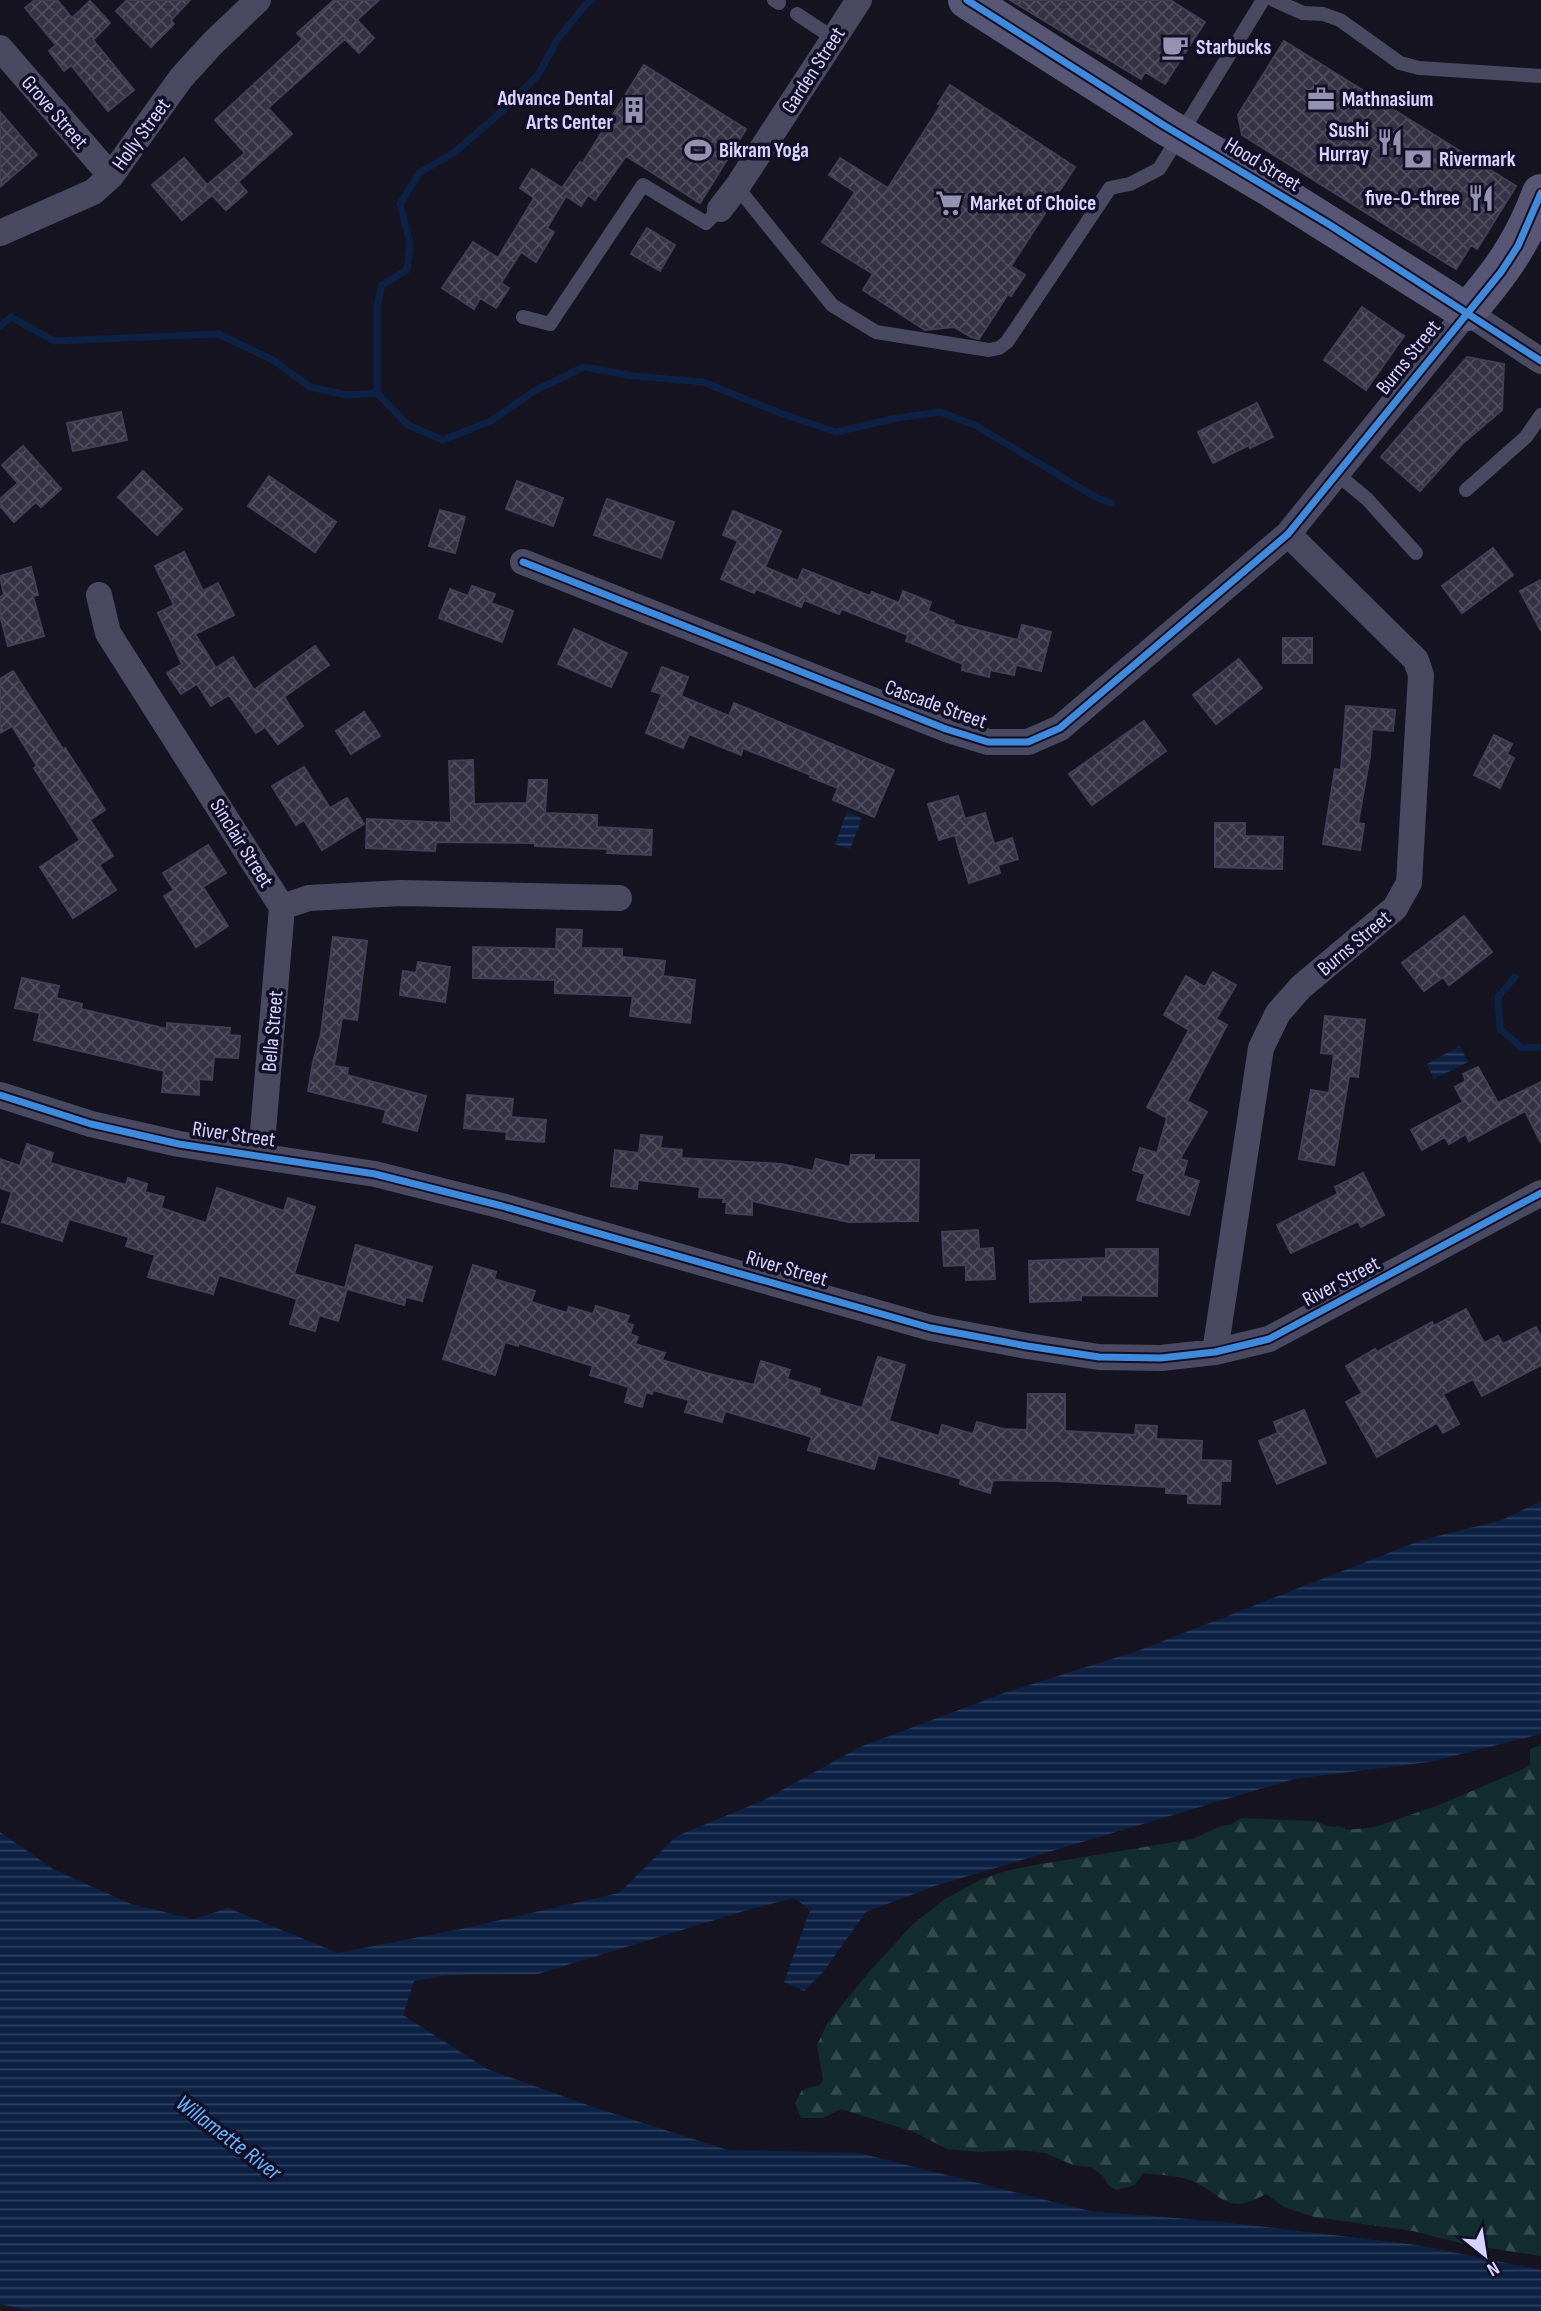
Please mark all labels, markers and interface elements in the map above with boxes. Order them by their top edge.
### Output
street label: Garden Street [776,22,851,118]
cafe icon: Starbucks [1160,32,1190,62]
place label: Starbucks [1196,35,1271,60]
street label: Grove Street [16,71,93,154]
office icon: Mathnasium [1306,84,1336,114]
place label: Advance Dental Arts Center [496,86,614,135]
place label: Mathnasium [1342,87,1434,112]
street label: Holly Street [107,93,176,175]
building icon: Advance Dental Arts Center [619,95,649,125]
place label: Sushi Hurray [1319,118,1369,167]
restaurant icon: Sushi Hurray [1375,127,1405,157]
street label: Hood Street [1220,132,1305,197]
sports icon: Bikram Yoga [683,135,713,165]
place label: Bikram Yoga [719,138,809,163]
bank icon: Rivermark [1403,144,1433,174]
place label: Rivermark [1439,147,1516,172]
restaurant icon: five-O-three [1466,183,1496,213]
place label: five-O-three [1365,186,1460,211]
supermarket icon: Market of Choice [934,188,964,218]
place label: Market of Choice [970,191,1096,216]
street label: Burns Street [1371,315,1446,400]
street label: Cascade Street [882,675,990,734]
street label: Sinclair Street [205,794,279,892]
street label: Burns Street [1312,905,1396,981]
street label: Bella Street [257,989,288,1073]
street label: River Street [191,1116,277,1153]
street label: River Street [743,1245,831,1292]
street label: River Street [1298,1251,1384,1312]
water label: Willamette River [170,2089,288,2187]
north arrow [1450,2220,1520,2290]
text: N [1483,2256,1503,2281]

